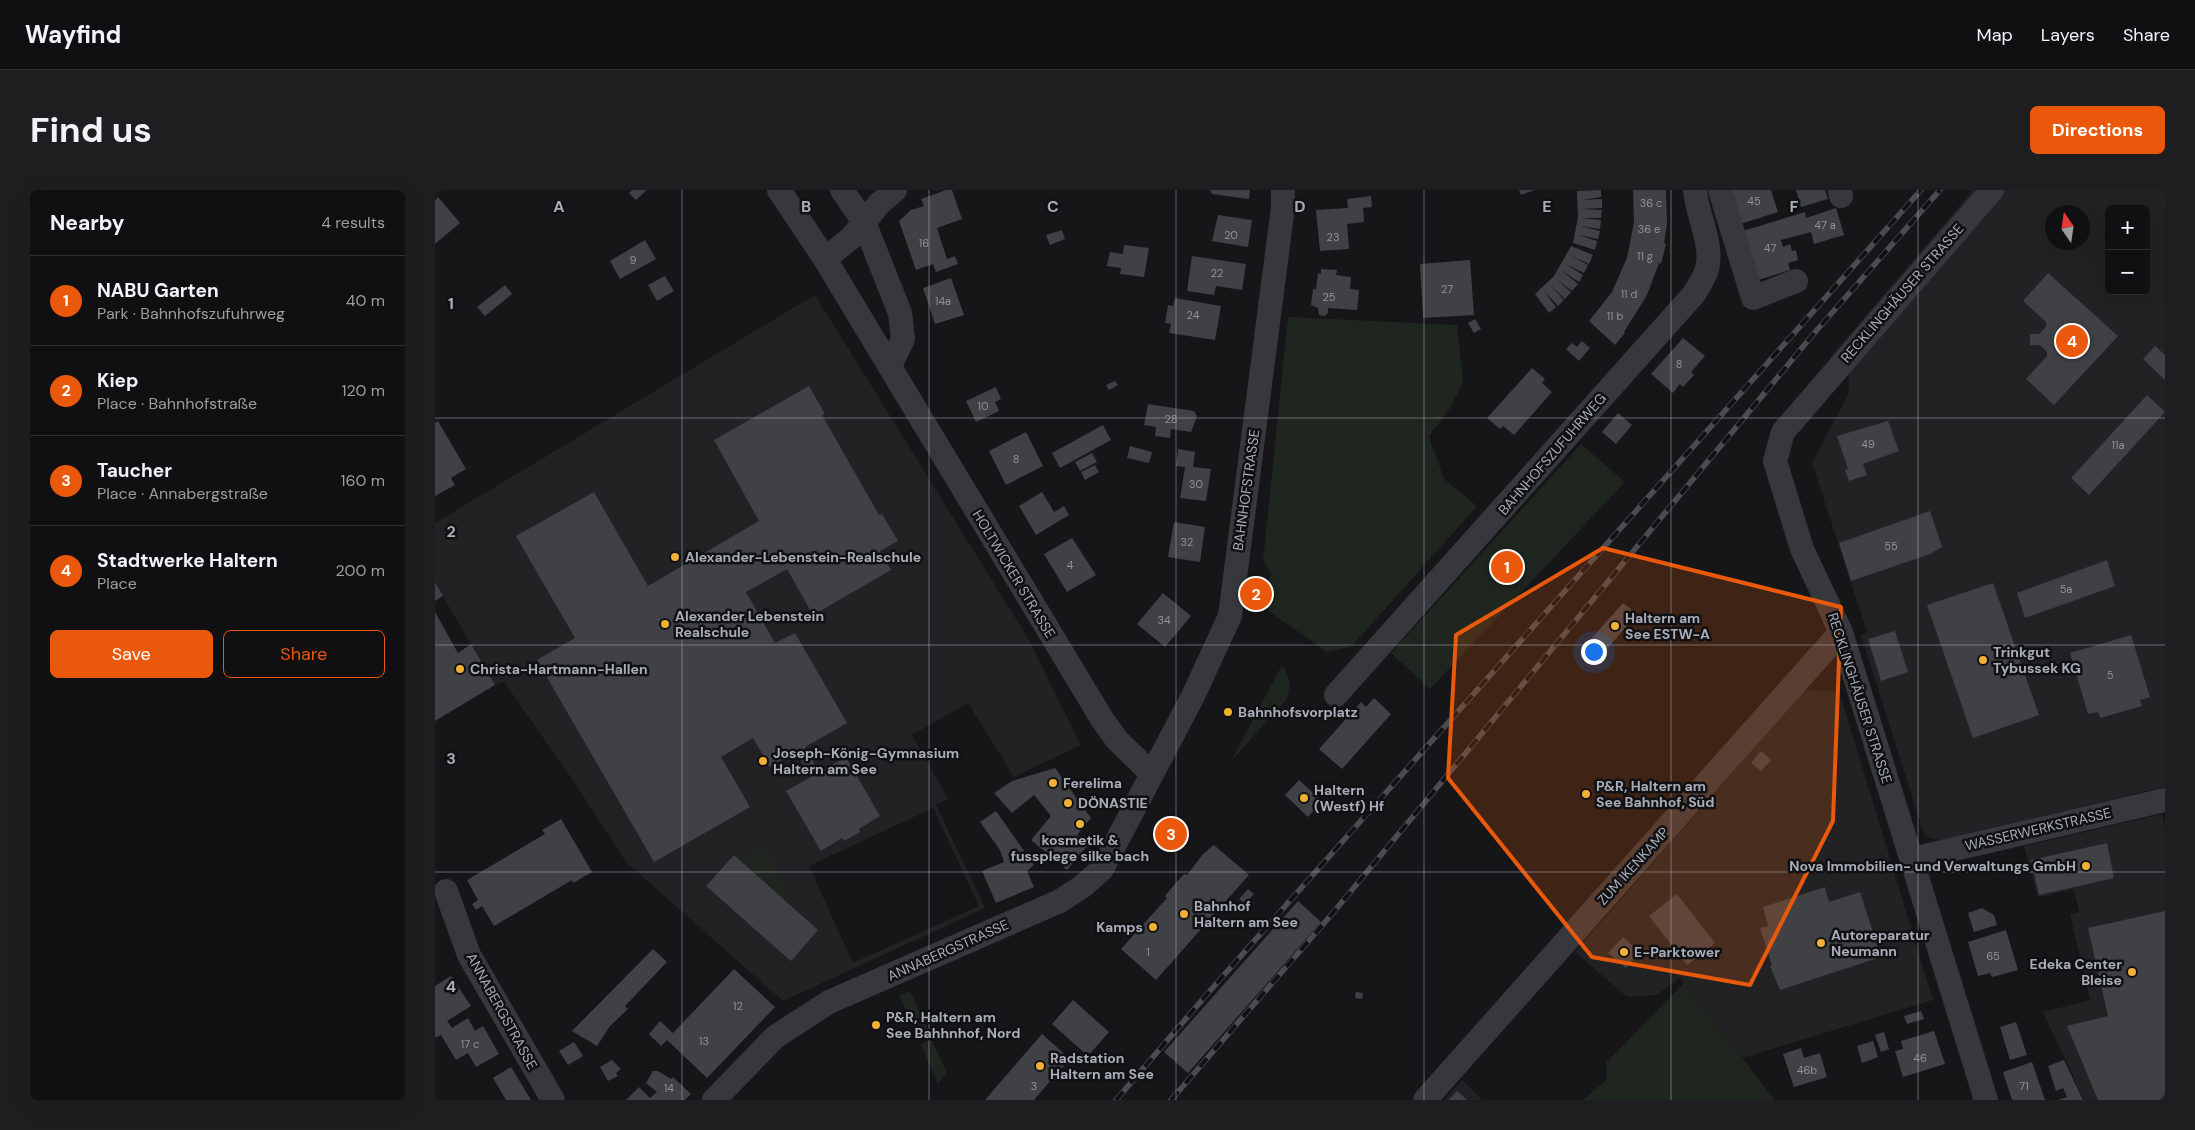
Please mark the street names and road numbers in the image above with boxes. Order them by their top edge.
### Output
street label: RECKLINGHÄUSER STRASSE [1837,220,1967,366]
street label: BAHNHOFSZUFUHRWEG [1494,389,1610,519]
street label: BAHNHOFSTRASSE [1229,428,1263,552]
street label: HOLTWICKER STRASSE [969,507,1059,642]
street label: RECKLINGHÄUSER STRASSE [1824,610,1896,786]
street label: WASSERWERKSTRASSE [1963,803,2113,855]
street label: ZUM IKENKAMP [1593,823,1673,909]
street label: ANNABERGSTRASSE [885,915,1011,985]
street label: ANNABERGSTRASSE [462,949,542,1073]

